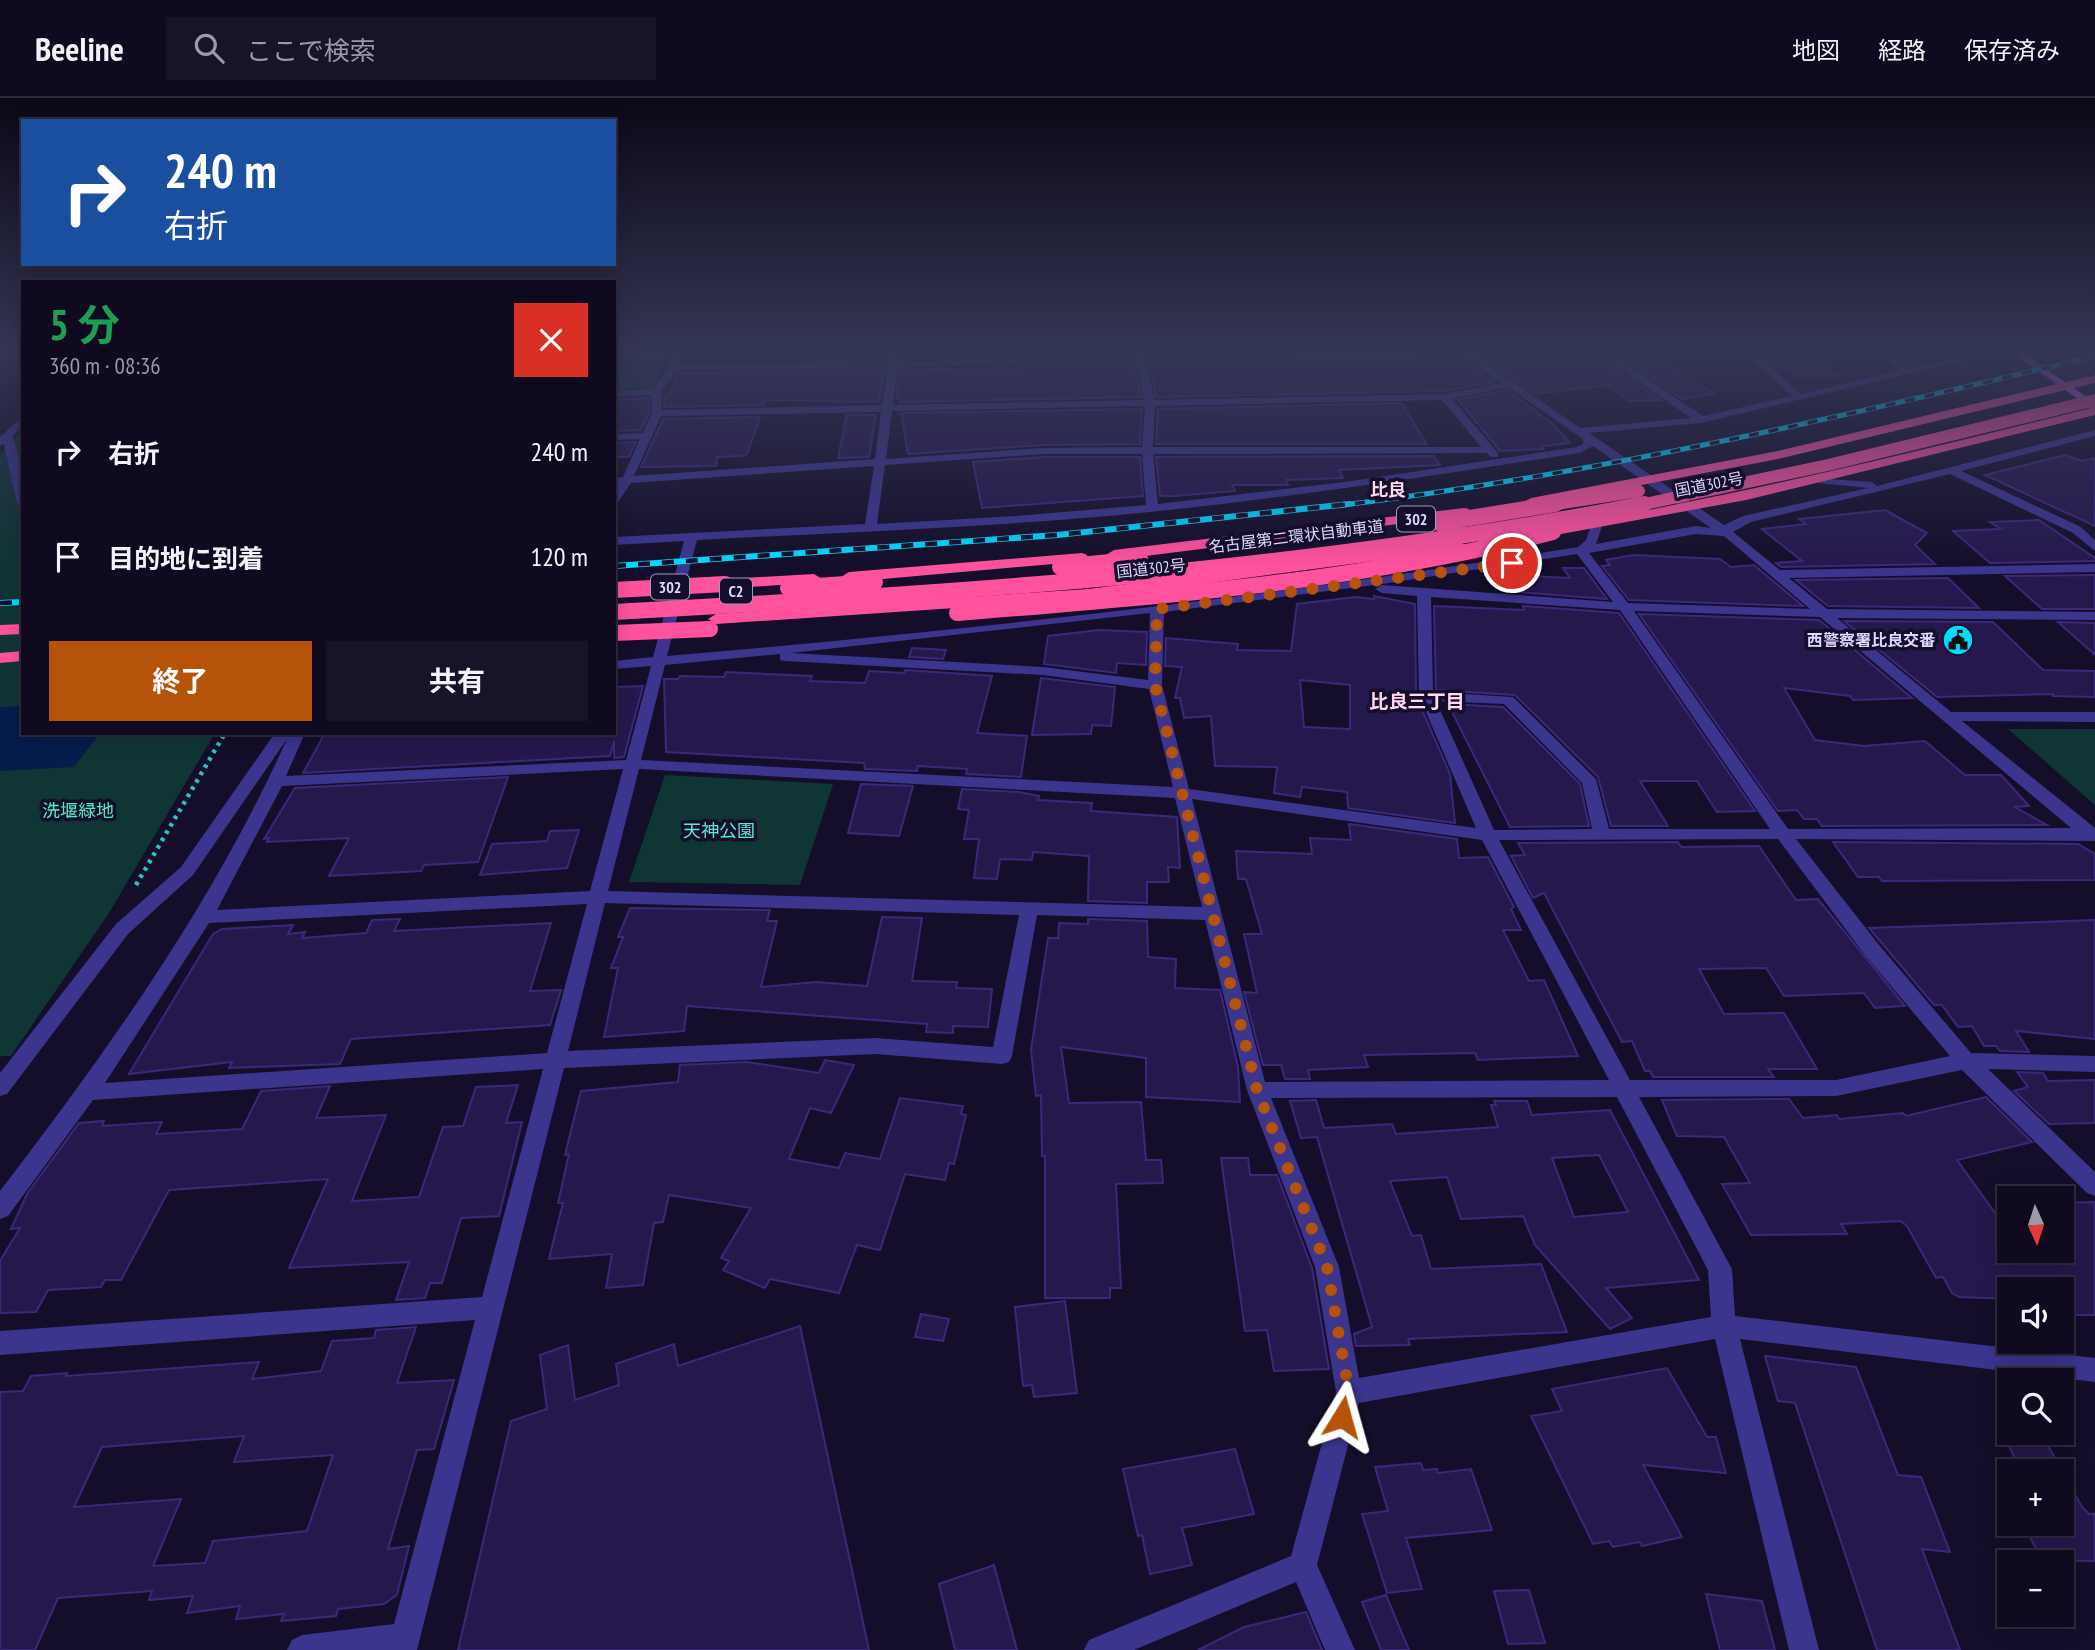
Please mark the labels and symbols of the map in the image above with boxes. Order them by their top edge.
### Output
street label: 国道302号 [1673,468,1745,500]
district label: 比良 [1370,478,1406,501]
road number: 302 [1397,506,1435,532]
street label: 名古屋第二環状自動車道 [1207,515,1385,557]
pin [1482,533,1542,593]
street label: 国道302号 [1115,554,1187,582]
road number: 302 [651,574,689,600]
road number: C2 [720,578,752,604]
public building icon: 西警察署比良交番 [1941,623,1975,657]
place label: 西警察署比良交番 [1807,630,1935,650]
district label: 比良三丁目 [1369,689,1465,713]
park label: 洗堰緑地 [42,799,114,822]
park label: 天神公園 [683,819,755,842]
north arrow [1997,1186,2074,1264]
position arrow [1305,1380,1379,1454]

